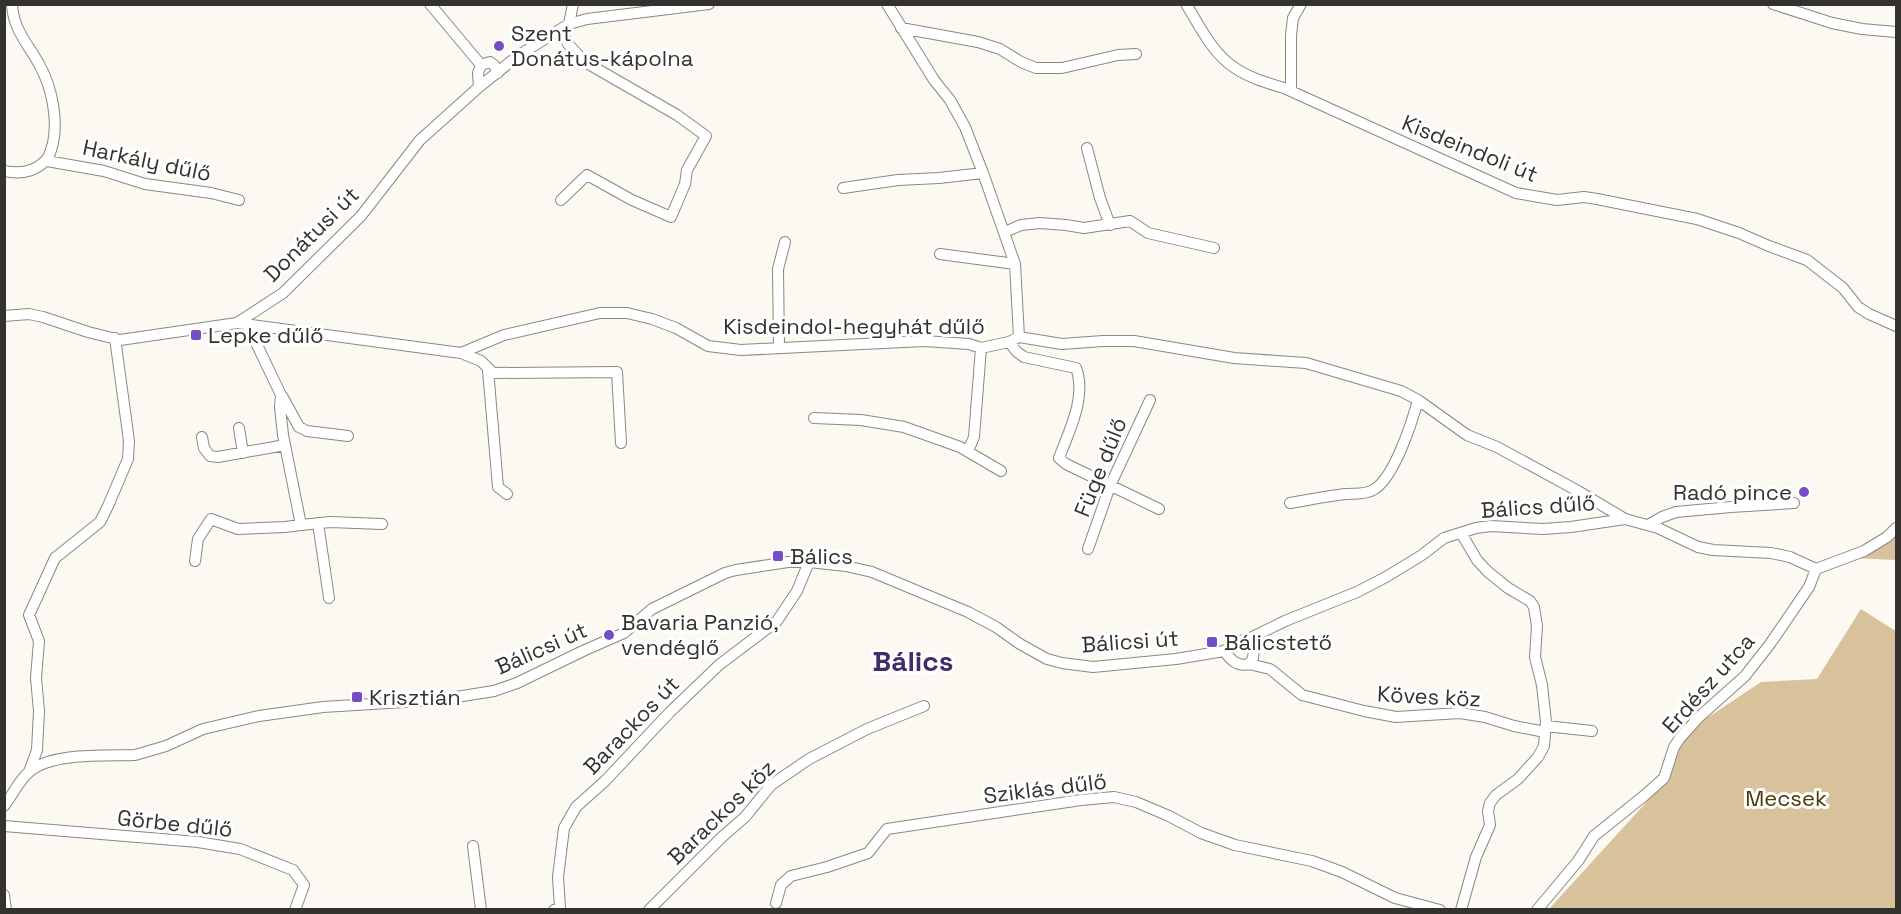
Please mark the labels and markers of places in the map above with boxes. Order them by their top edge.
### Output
place label: Szent Donátus-kápolna [511,19,694,72]
marker: Szent Donátus-kápolna [492,39,506,53]
place label: Lepke dűlő [208,321,324,349]
marker: Lepke dűlő [189,328,203,342]
place label: Radó pince [1673,478,1792,506]
marker: Radó pince [1797,485,1811,499]
place label: Bálics [790,542,853,570]
marker: Bálics [771,549,785,563]
place label: Bavaria Panzió, vendéglő [621,608,779,661]
marker: Bavaria Panzió, vendéglő [602,628,616,642]
place label: Bálicstető [1224,628,1332,656]
marker: Bálicstető [1205,635,1219,649]
place label: Krisztián [369,683,461,711]
marker: Krisztián [350,690,364,704]

